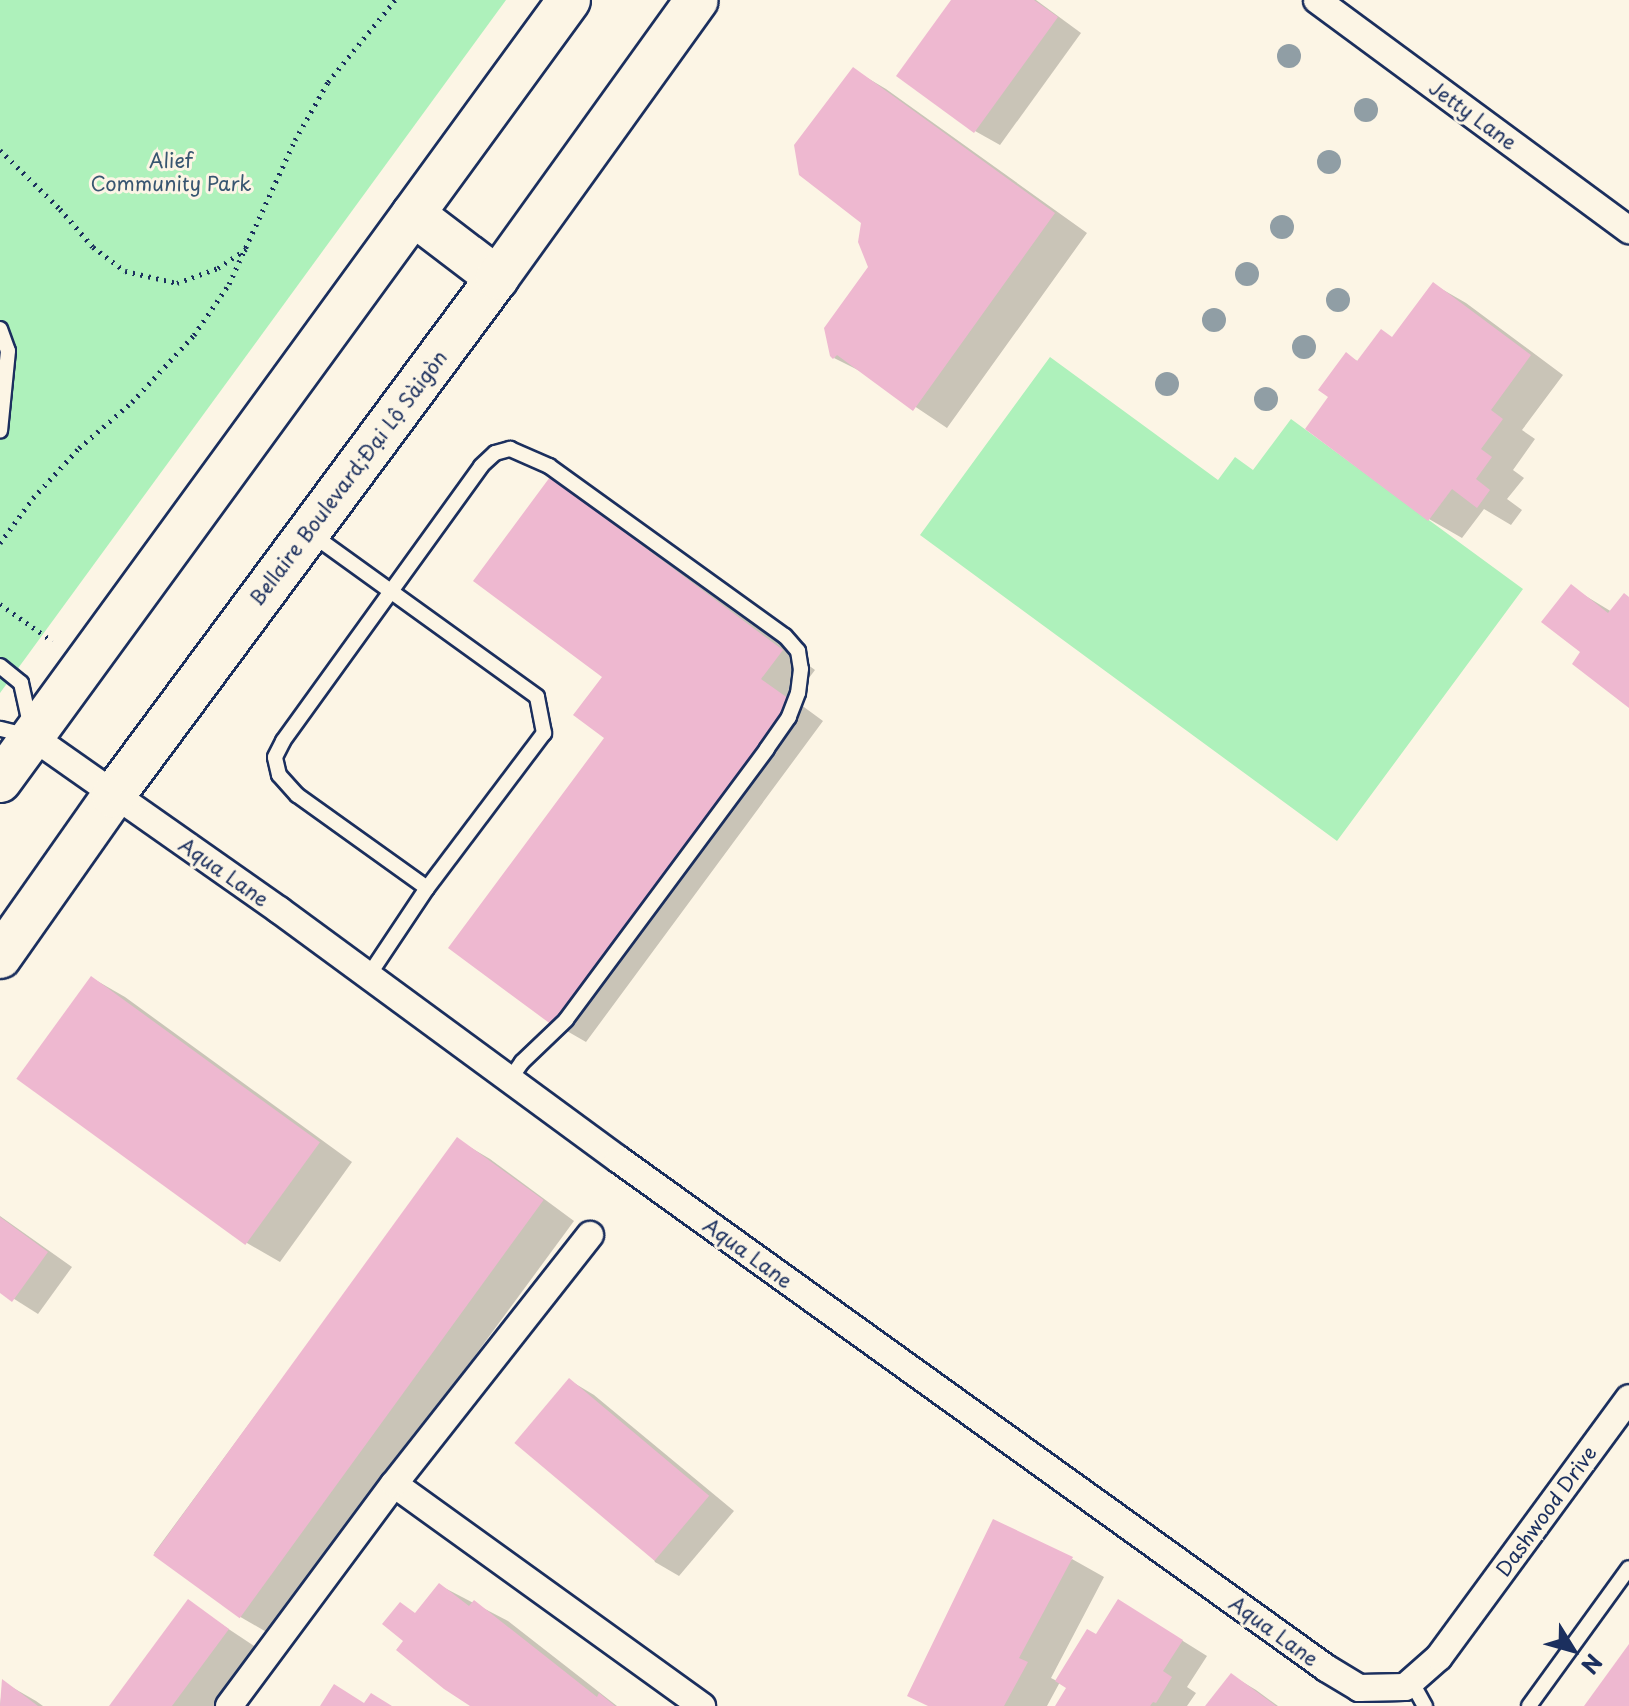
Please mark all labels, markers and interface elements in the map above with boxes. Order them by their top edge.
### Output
street label: Jetty Lane [1424,75,1522,155]
park label: Alief Community Park [90,148,252,195]
street label: Bellaire Boulevard;Đại Lộ Sàigòn [244,345,452,611]
street label: Aqua Lane [175,833,273,911]
street label: Aqua Lane [699,1213,797,1293]
street label: Dashwood Drive [1490,1441,1602,1581]
street label: Aqua Lane [1225,1591,1323,1671]
north arrow [1533,1610,1613,1690]
text: N [1574,1648,1611,1682]

